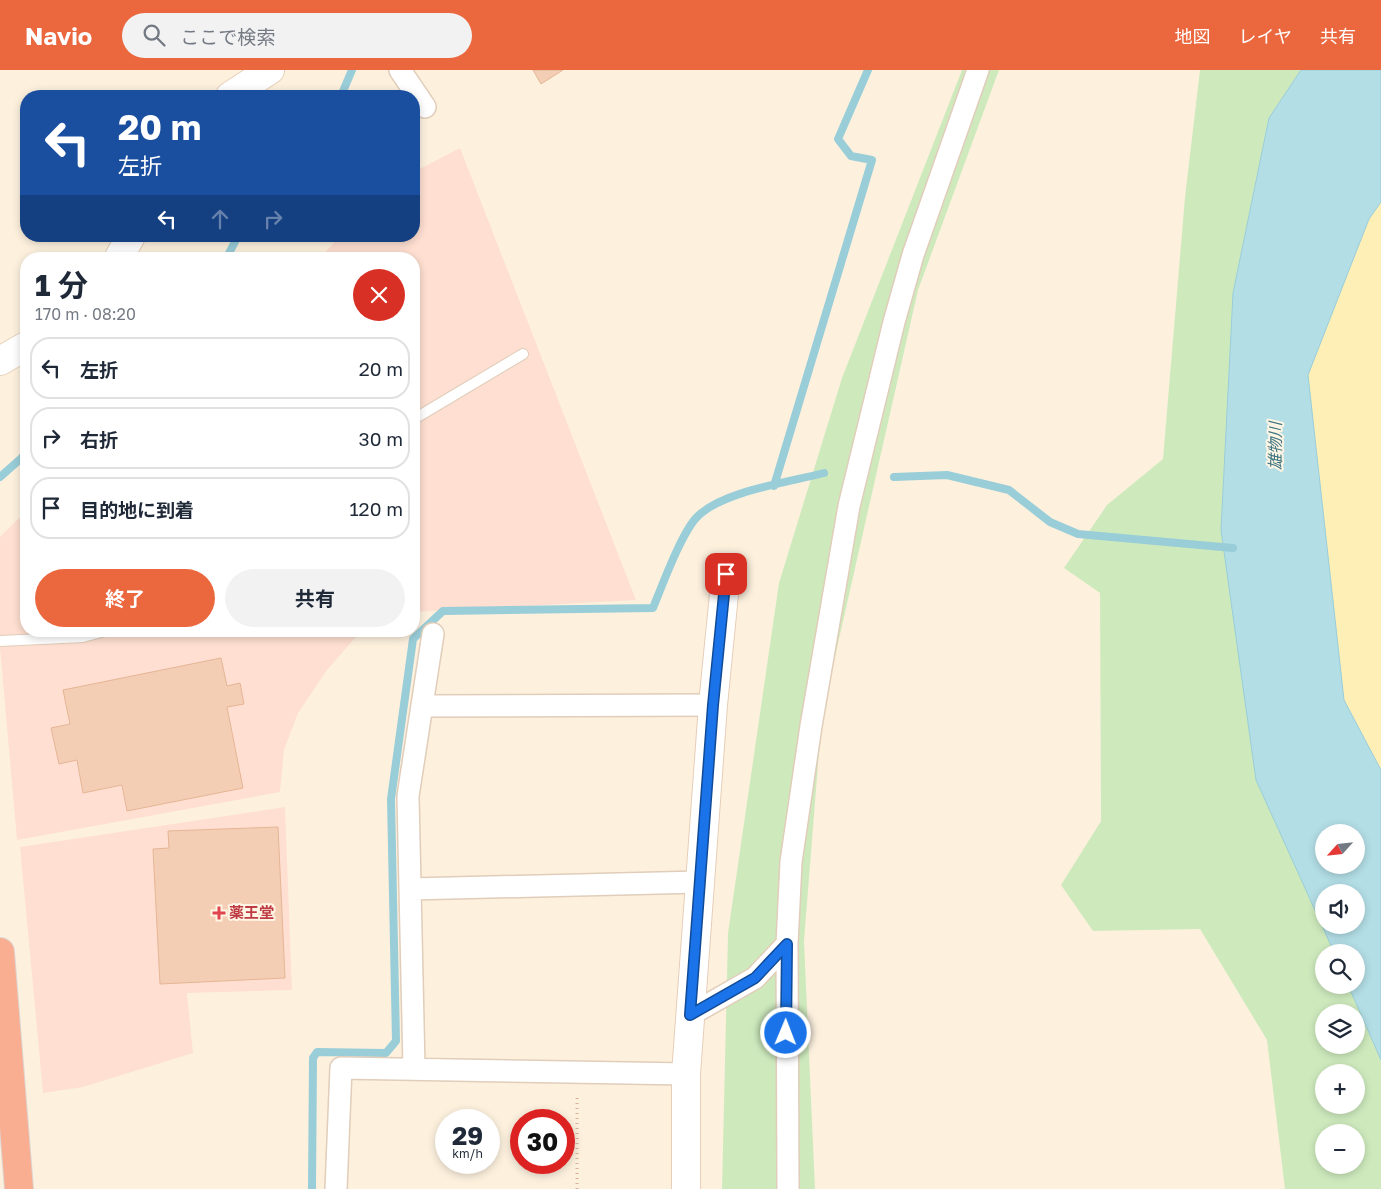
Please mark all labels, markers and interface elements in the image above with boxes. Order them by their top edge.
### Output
search box [122,13,472,58]
text: Navio [25,21,92,50]
icon: search [140,21,168,49]
text: ここで検索 [180,25,275,48]
text: 地図 [1175,25,1211,47]
text: レイヤ [1239,25,1292,47]
text: 共有 [1320,25,1356,47]
text: 20 m [118,106,201,148]
icon: left [35,110,100,175]
text: 左折 [118,152,162,179]
icon: left [153,205,181,233]
icon: ahead [206,205,234,233]
icon: right [259,205,287,233]
text: 1 分 [35,267,88,303]
button: close [353,269,405,321]
text: 170 m · 08:20 [35,304,136,324]
icon: left [37,354,65,382]
text: 20 m [359,357,403,380]
text: 左折 [80,358,118,381]
water label: 雄物川 [1265,420,1285,470]
icon: right [37,424,65,452]
text: 30 m [359,427,403,450]
text: 右折 [80,428,118,451]
icon: arrive [37,494,65,522]
text: 120 m [349,497,403,520]
text: 目的地に到着 [80,498,194,521]
pin [705,553,747,595]
icon: arrive [712,560,740,588]
button: 終了 [35,569,215,627]
button: 共有 [225,569,405,627]
north arrow [1315,824,1365,874]
map controls [1315,824,1365,1174]
button: sound [1315,884,1365,934]
place label: 薬王堂 [229,903,274,921]
marker: 薬王堂 [213,907,225,919]
button: search [1315,944,1365,994]
button: layers [1315,1004,1365,1054]
position arrow [759,1006,811,1058]
button: + [1315,1064,1365,1114]
speed limit sign: 30 [510,1109,575,1174]
text: 29 [452,1120,483,1151]
button: − [1315,1124,1365,1174]
text: km/h [452,1146,483,1161]

